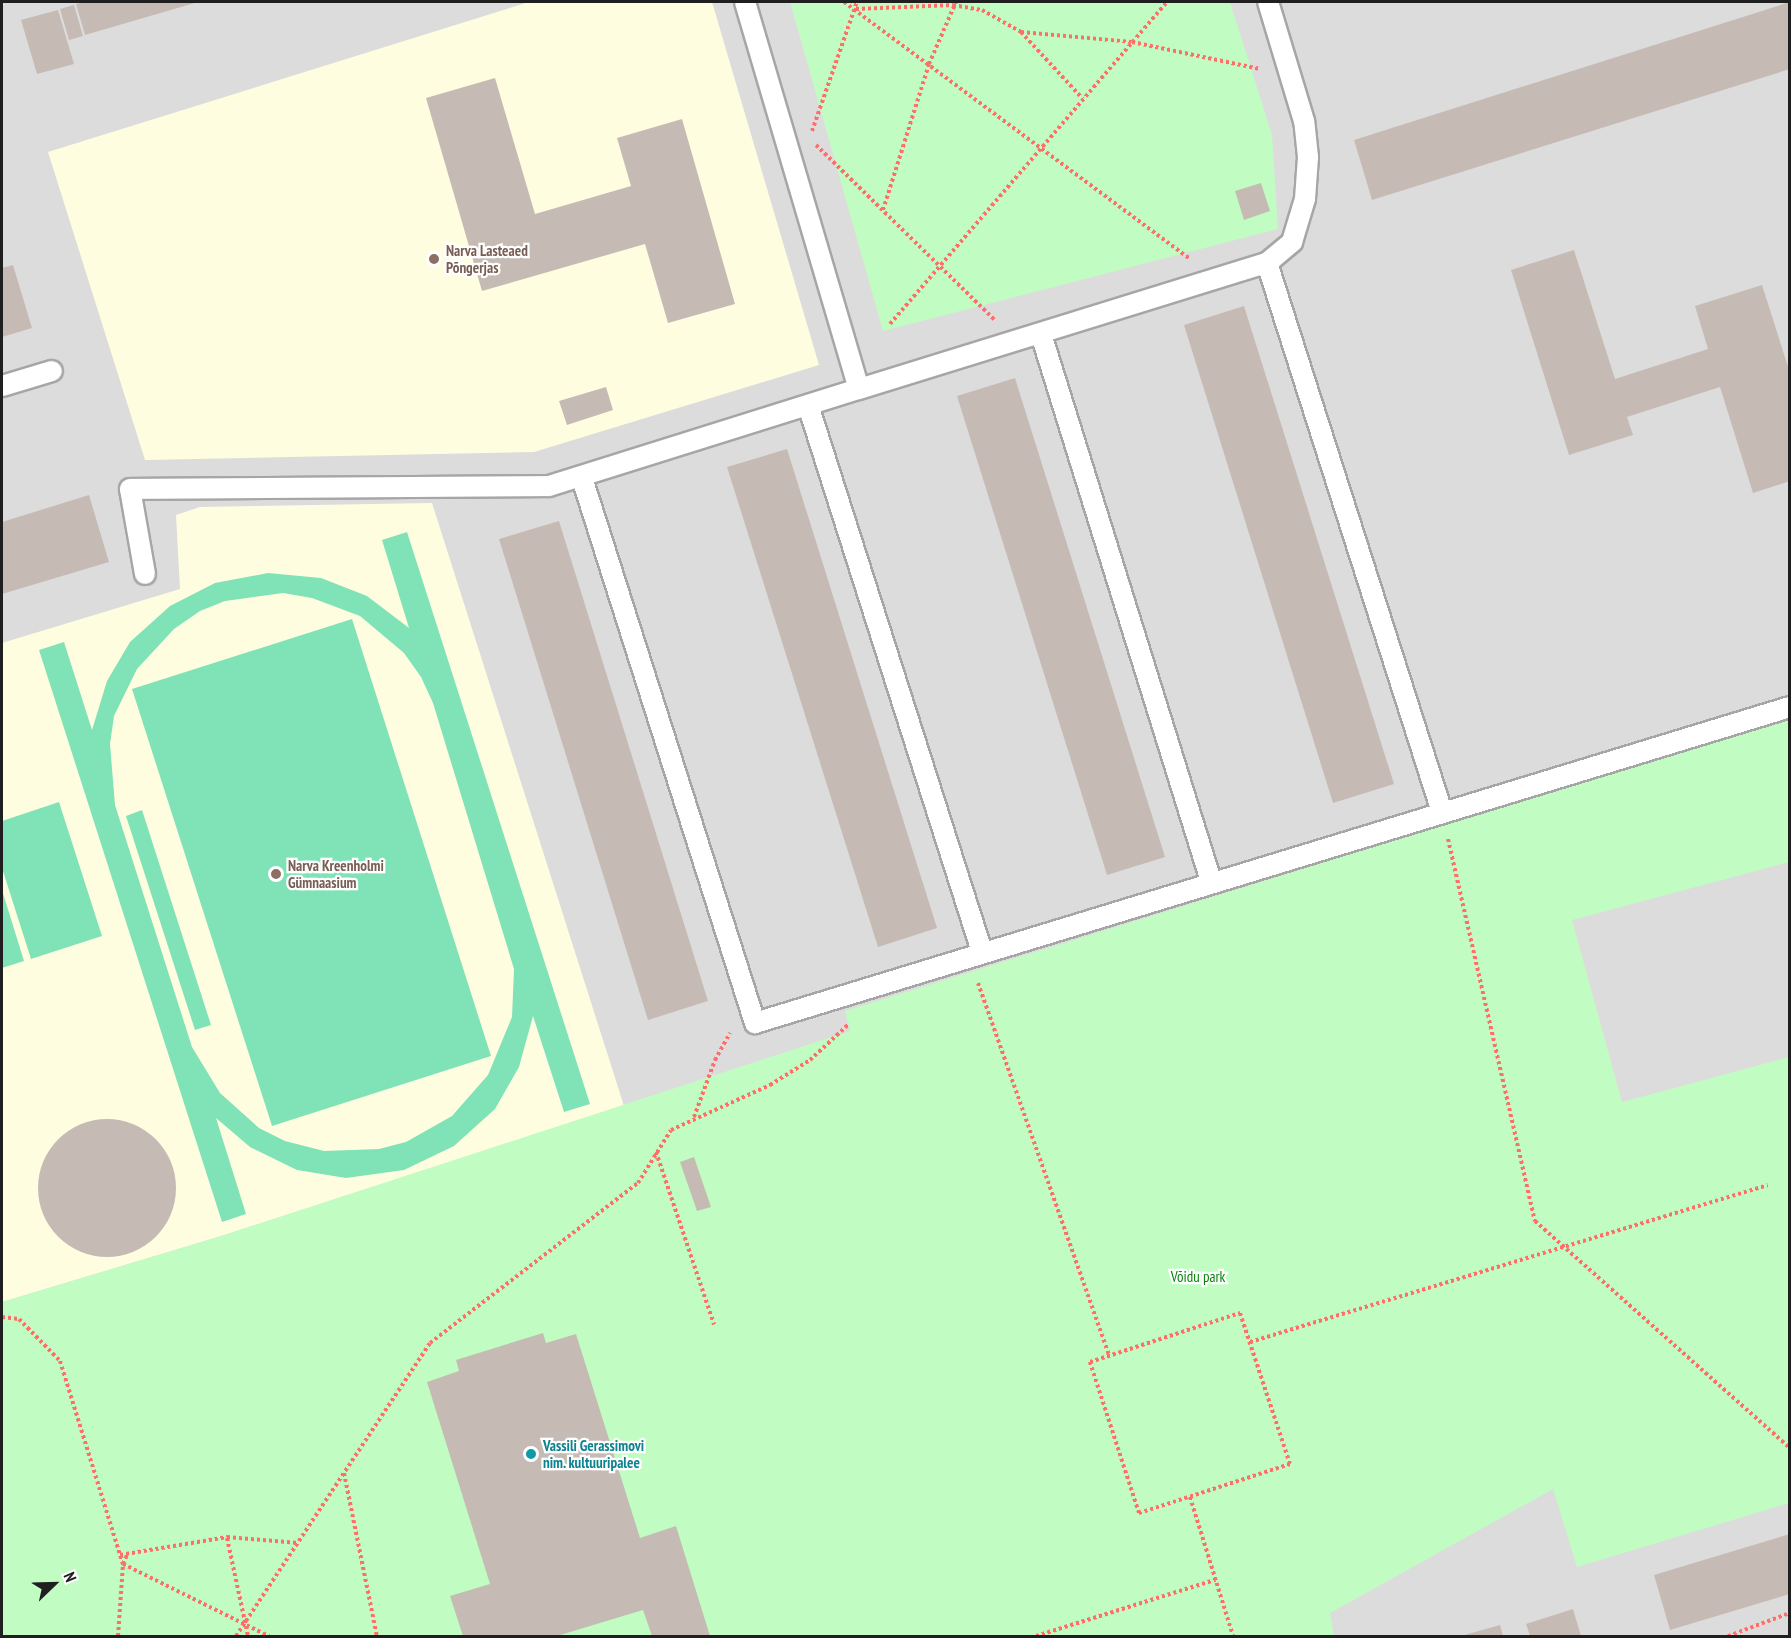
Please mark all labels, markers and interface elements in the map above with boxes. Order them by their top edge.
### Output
place label: Narva Lasteaed Põngerjas [446,241,528,276]
marker: Narva Lasteaed Põngerjas [427,252,441,266]
place label: Narva Kreenholmi Gümnaasium [288,856,384,891]
marker: Narva Kreenholmi Gümnaasium [269,867,283,881]
park label: Võidu park [1171,1268,1225,1286]
place label: Vassili Gerassimovi nim. kultuuripalee [543,1436,644,1471]
marker: Vassili Gerassimovi nim. kultuuripalee [524,1447,538,1461]
north arrow [24,1554,84,1614]
text: N [60,1569,81,1585]

